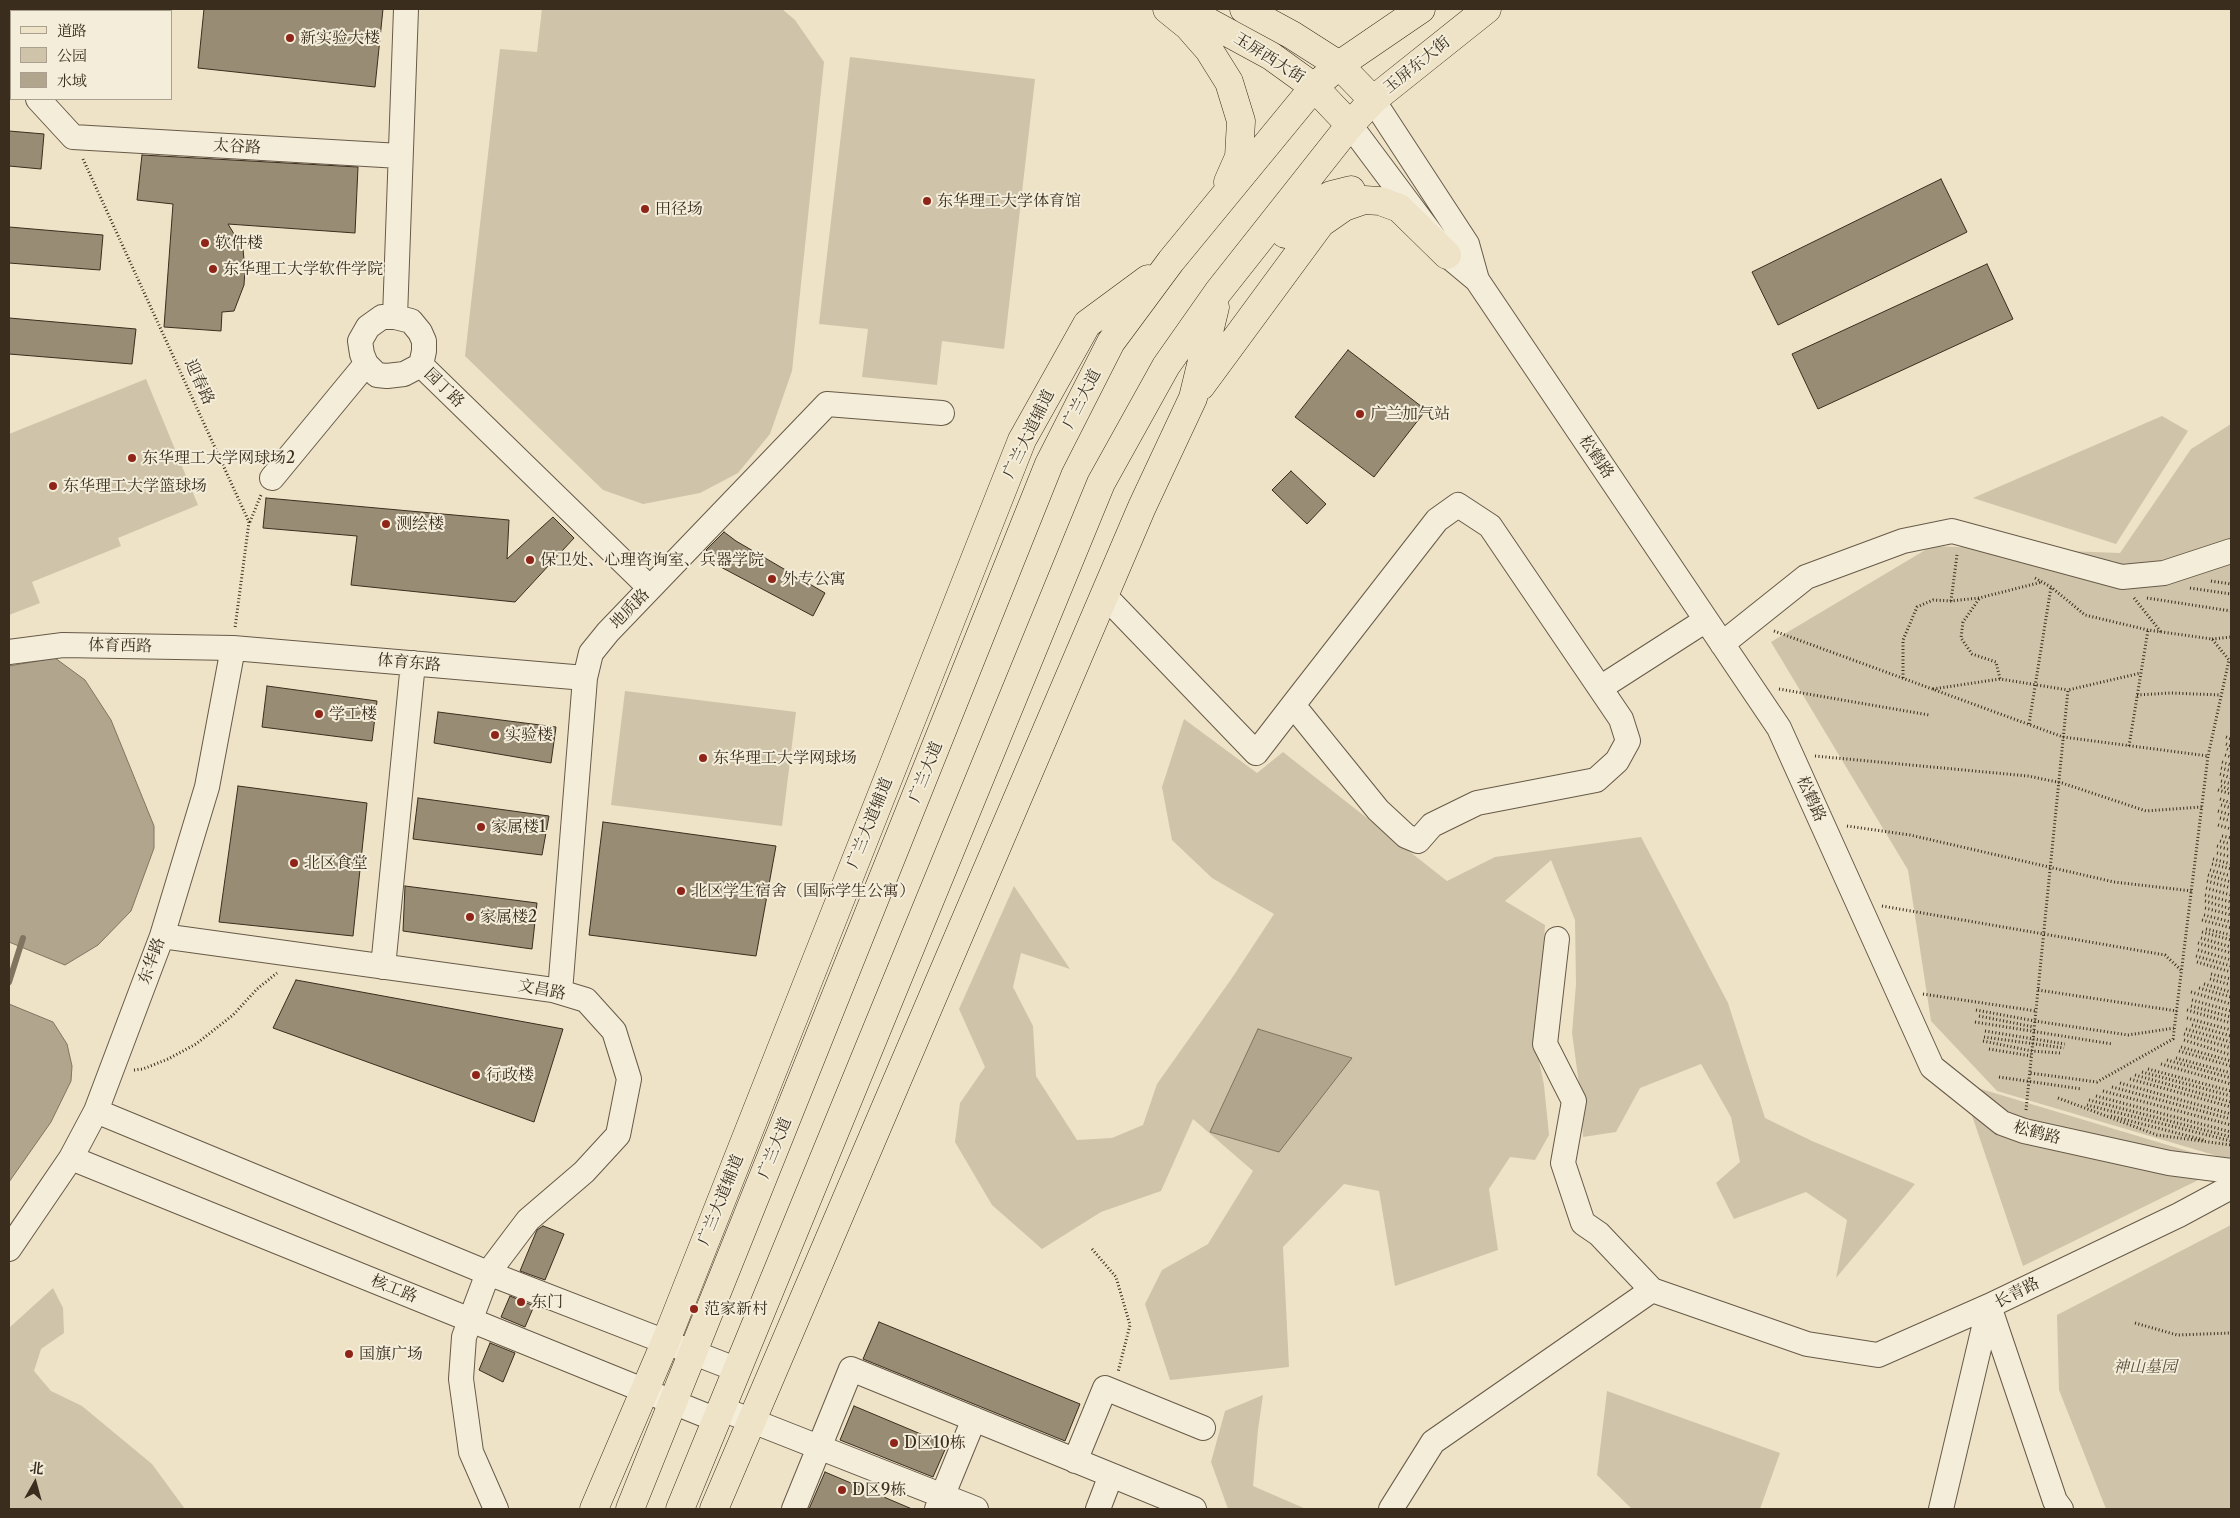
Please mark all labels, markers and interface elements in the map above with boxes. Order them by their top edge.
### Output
legend [10,10,172,100]
text: 道路 [57,21,87,40]
place label: 新实验大楼 [300,28,380,48]
street label: 玉屏西大街 [1230,29,1308,87]
marker: 新实验大楼 [284,32,296,44]
street label: 玉屏东大街 [1380,32,1454,98]
text: 公园 [57,46,87,65]
text: 水域 [57,71,87,90]
street label: 太谷路 [213,136,261,158]
place label: 东华理工大学体育馆 [937,191,1081,211]
marker: 东华理工大学体育馆 [921,195,933,207]
place label: 田径场 [655,199,703,219]
marker: 田径场 [639,203,651,215]
place label: 软件楼 [215,233,263,253]
marker: 软件楼 [199,237,211,249]
place label: 东华理工大学软件学院 [223,259,383,279]
marker: 东华理工大学软件学院 [207,263,219,275]
street label: 迎春路 [180,356,218,408]
street label: 园丁路 [420,364,468,412]
street label: 广兰大道 [1059,366,1105,432]
street label: 广兰大道辅道 [999,387,1059,481]
place label: 广兰加气站 [1370,404,1450,424]
marker: 广兰加气站 [1354,408,1366,420]
street label: 松鹤路 [1575,432,1617,482]
place label: 东华理工大学网球场2 [142,448,295,468]
marker: 东华理工大学网球场2 [126,452,138,464]
place label: 东华理工大学篮球场 [63,476,207,496]
marker: 东华理工大学篮球场 [47,480,59,492]
place label: 测绘楼 [396,514,444,534]
marker: 测绘楼 [380,518,392,530]
place label: 保卫处、心理咨询室、兵器学院 [540,550,764,570]
marker: 保卫处、心理咨询室、兵器学院 [524,554,536,566]
place label: 外专公寓 [782,569,846,589]
marker: 外专公寓 [766,573,778,585]
street label: 地质路 [606,585,654,633]
street label: 体育西路 [88,636,152,656]
street label: 体育东路 [376,651,442,675]
place label: 学工楼 [329,704,377,724]
marker: 学工楼 [313,708,325,720]
place label: 实验楼 [505,725,553,745]
marker: 实验楼 [489,729,501,741]
street label: 广兰大道 [905,739,947,805]
place label: 东华理工大学网球场 [713,748,857,768]
marker: 东华理工大学网球场 [697,752,709,764]
street label: 松鹤路 [1792,773,1830,825]
street label: 广兰大道辅道 [843,775,897,871]
place label: 家属楼1 [491,817,546,837]
marker: 家属楼1 [475,821,487,833]
place label: 北区食堂 [304,853,368,873]
marker: 北区食堂 [288,857,300,869]
place label: 北区学生宿舍（国际学生公寓） [691,881,915,901]
marker: 北区学生宿舍（国际学生公寓） [675,885,687,897]
place label: 家属楼2 [480,907,537,927]
marker: 家属楼2 [464,911,476,923]
street label: 东华路 [135,935,169,987]
street label: 文昌路 [517,976,567,1004]
place label: 行政楼 [486,1065,534,1085]
marker: 行政楼 [470,1069,482,1081]
street label: 广兰大道 [754,1115,796,1181]
street label: 松鹤路 [2011,1118,2063,1148]
street label: 广兰大道辅道 [694,1152,748,1248]
street label: 核工路 [368,1271,420,1307]
street label: 长青路 [1991,1274,2043,1312]
place label: 东门 [531,1292,563,1312]
marker: 东门 [515,1296,527,1308]
place label: 范家新村 [704,1299,768,1319]
marker: 范家新村 [688,1303,700,1315]
place label: 国旗广场 [359,1344,423,1364]
marker: 国旗广场 [343,1348,355,1360]
park label: 神山墓园 [2113,1357,2177,1377]
place label: D区10栋 [904,1433,966,1453]
marker: D区10栋 [888,1437,900,1449]
north arrow [10,1458,60,1508]
text: 北 [29,1458,45,1478]
place label: D区9栋 [852,1480,906,1500]
marker: D区9栋 [836,1484,848,1496]

